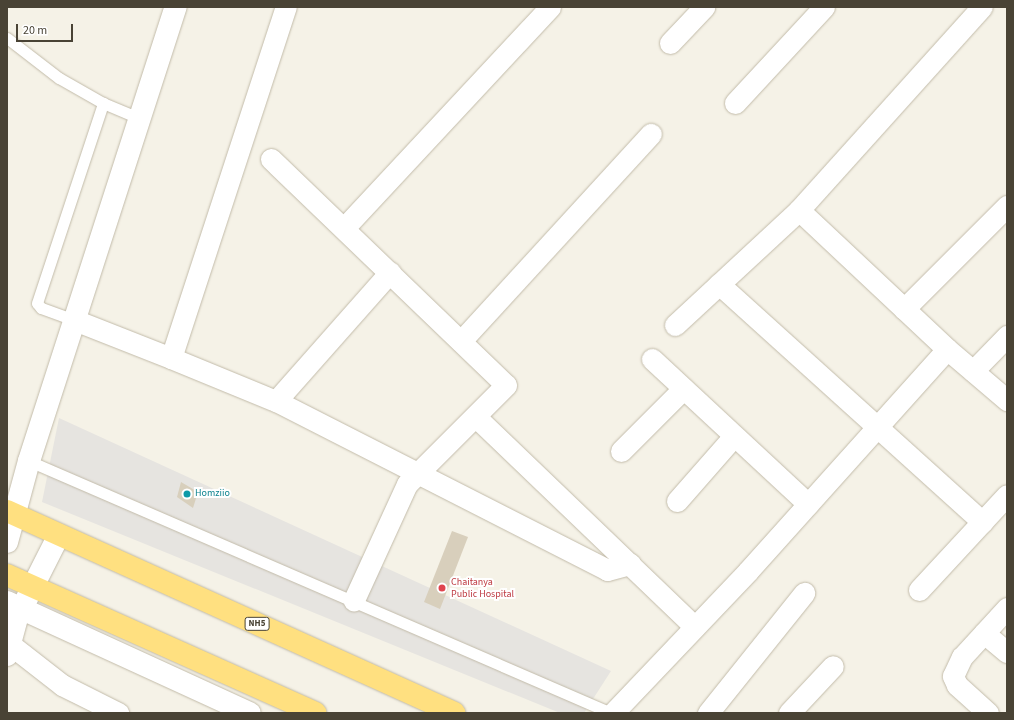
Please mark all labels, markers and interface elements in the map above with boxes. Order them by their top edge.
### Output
scale bar [18,16,75,42]
text: 20 m [23,22,47,39]
place label: Homziio [195,488,230,500]
marker: Homziio [182,489,192,499]
place label: Chaitanya Public Hospital [451,576,514,600]
marker: Chaitanya Public Hospital [436,582,448,594]
road number: NH5 [244,617,270,631]

